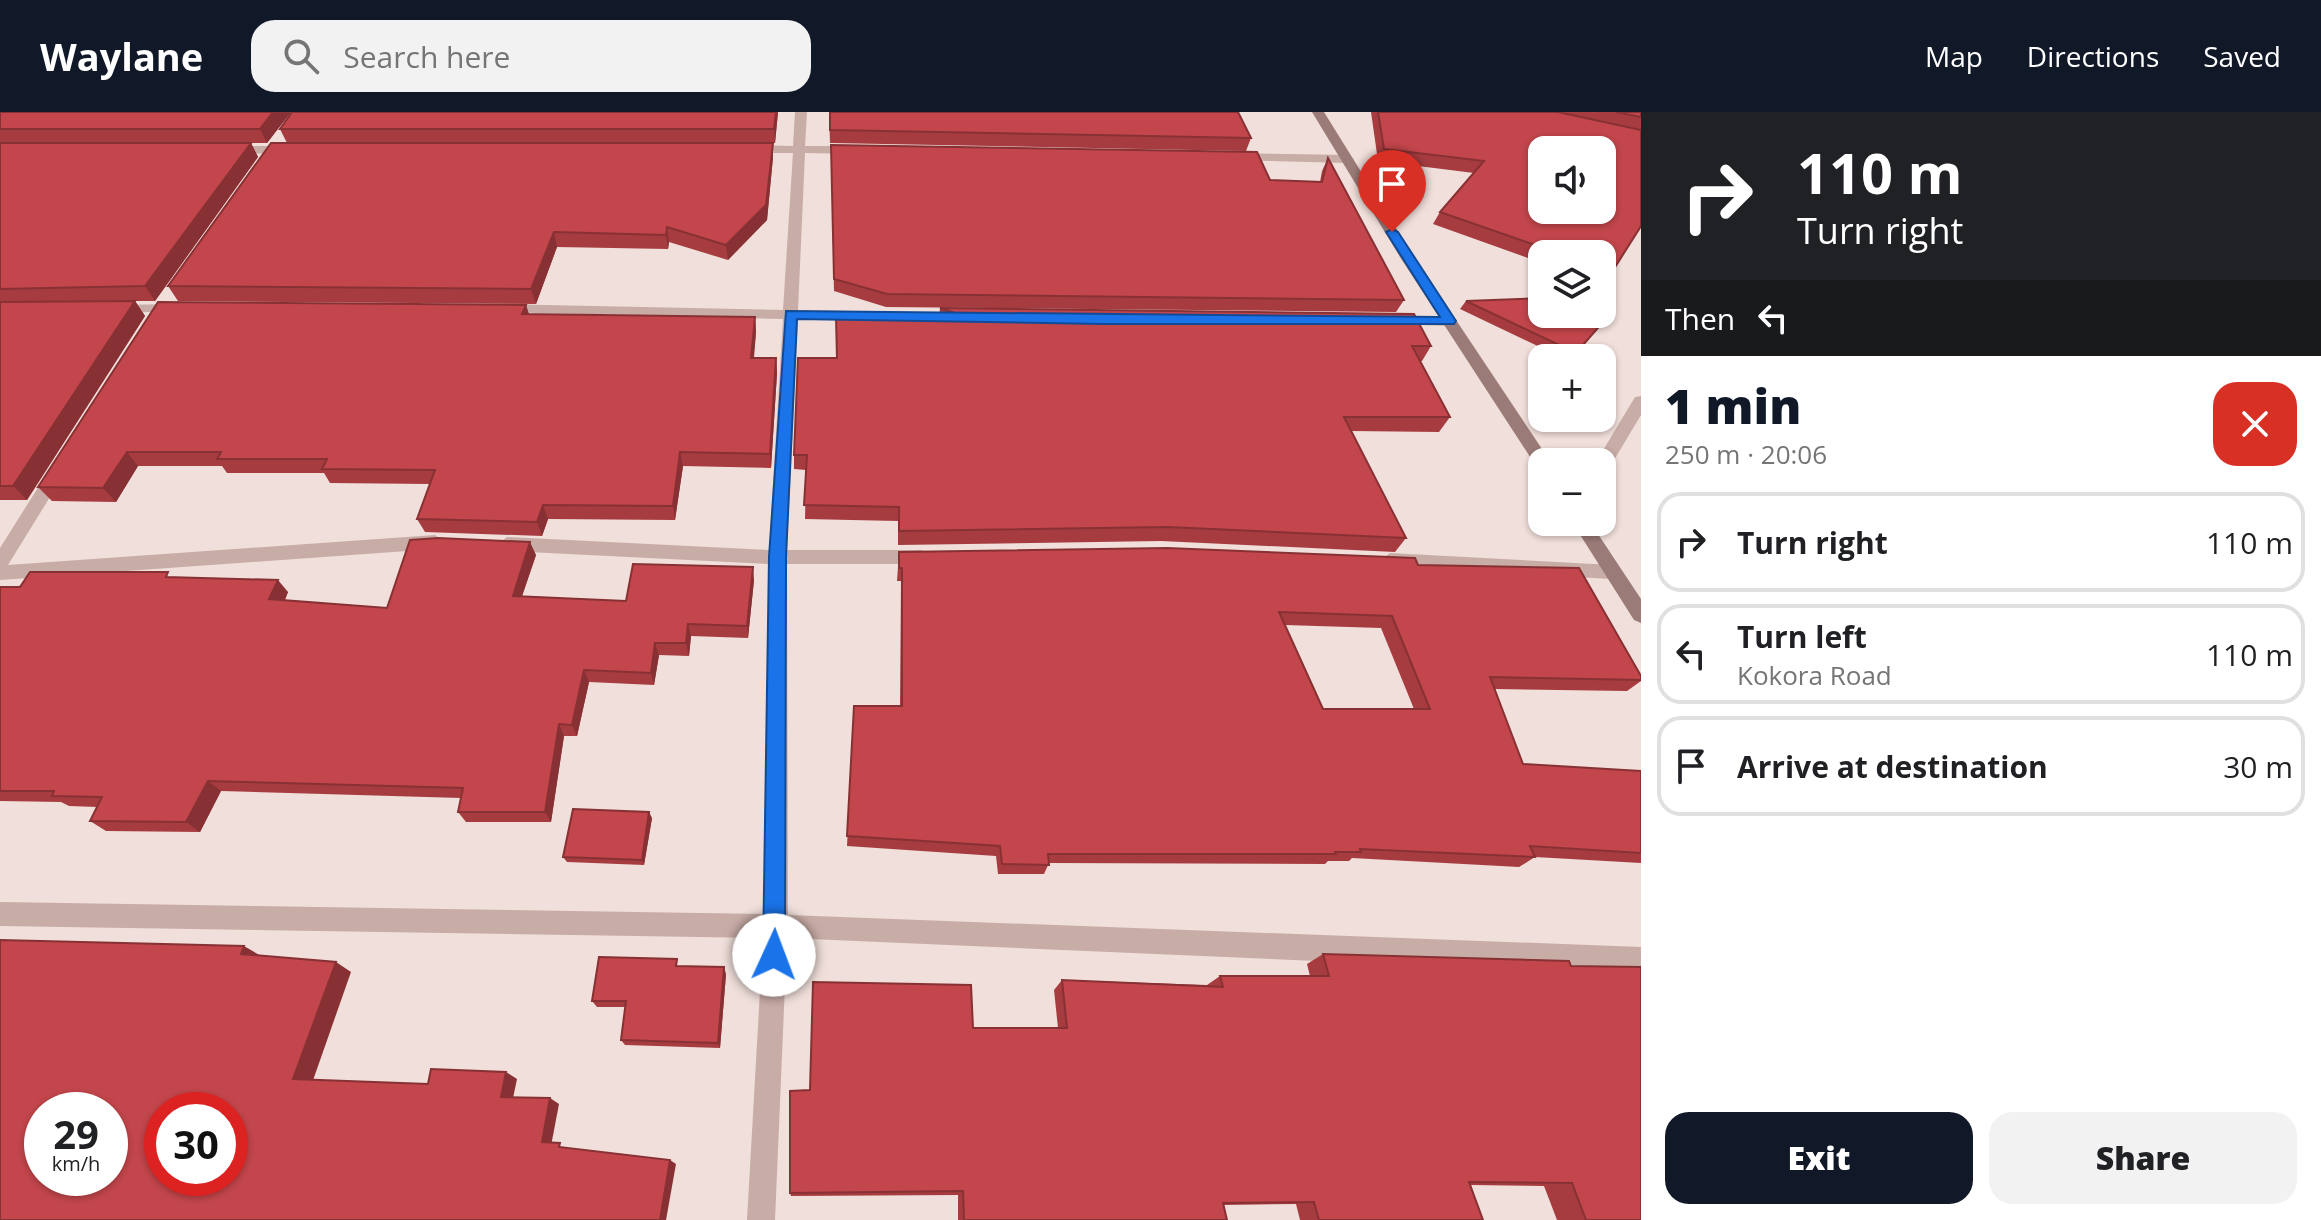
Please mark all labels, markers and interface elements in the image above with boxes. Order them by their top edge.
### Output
search box [251,20,811,92]
text: Waylane [40,30,203,82]
icon: search [279,34,323,78]
text: Search here [343,36,510,77]
text: Map [1925,37,1983,75]
text: Directions [2027,37,2159,75]
text: Saved [2203,37,2281,75]
text: 110 m [1797,134,1963,210]
map controls [1528,136,1616,536]
button: sound [1528,136,1616,224]
icon: right [1665,144,1769,248]
pin [1358,150,1426,232]
icon: arrive [1370,162,1414,206]
text: Turn right [1797,206,1963,255]
button: layers [1528,240,1616,328]
icon: left [1751,296,1795,340]
text: Then [1665,298,1735,339]
button: + [1528,344,1616,432]
text: 1 min [1665,373,1801,438]
button: close [2213,382,2297,466]
text: 250 m · 20:06 [1665,436,1827,472]
button: − [1528,448,1616,536]
icon: right [1669,520,1713,564]
text: Turn right [1737,522,1888,563]
text: 110 m [2206,522,2293,563]
text: Turn left [1737,616,1867,657]
icon: left [1669,632,1713,676]
text: 110 m [2206,634,2293,675]
text: Kokora Road [1737,657,1892,693]
icon: arrive [1669,744,1713,788]
text: Arrive at destination [1737,746,2048,787]
text: 30 m [2223,746,2293,787]
position arrow [732,913,816,997]
speed limit sign: 30 [144,1092,248,1196]
text: 29 [53,1106,99,1161]
button: Exit [1665,1112,1973,1204]
button: Share [1989,1112,2297,1204]
text: km/h [52,1150,100,1177]

